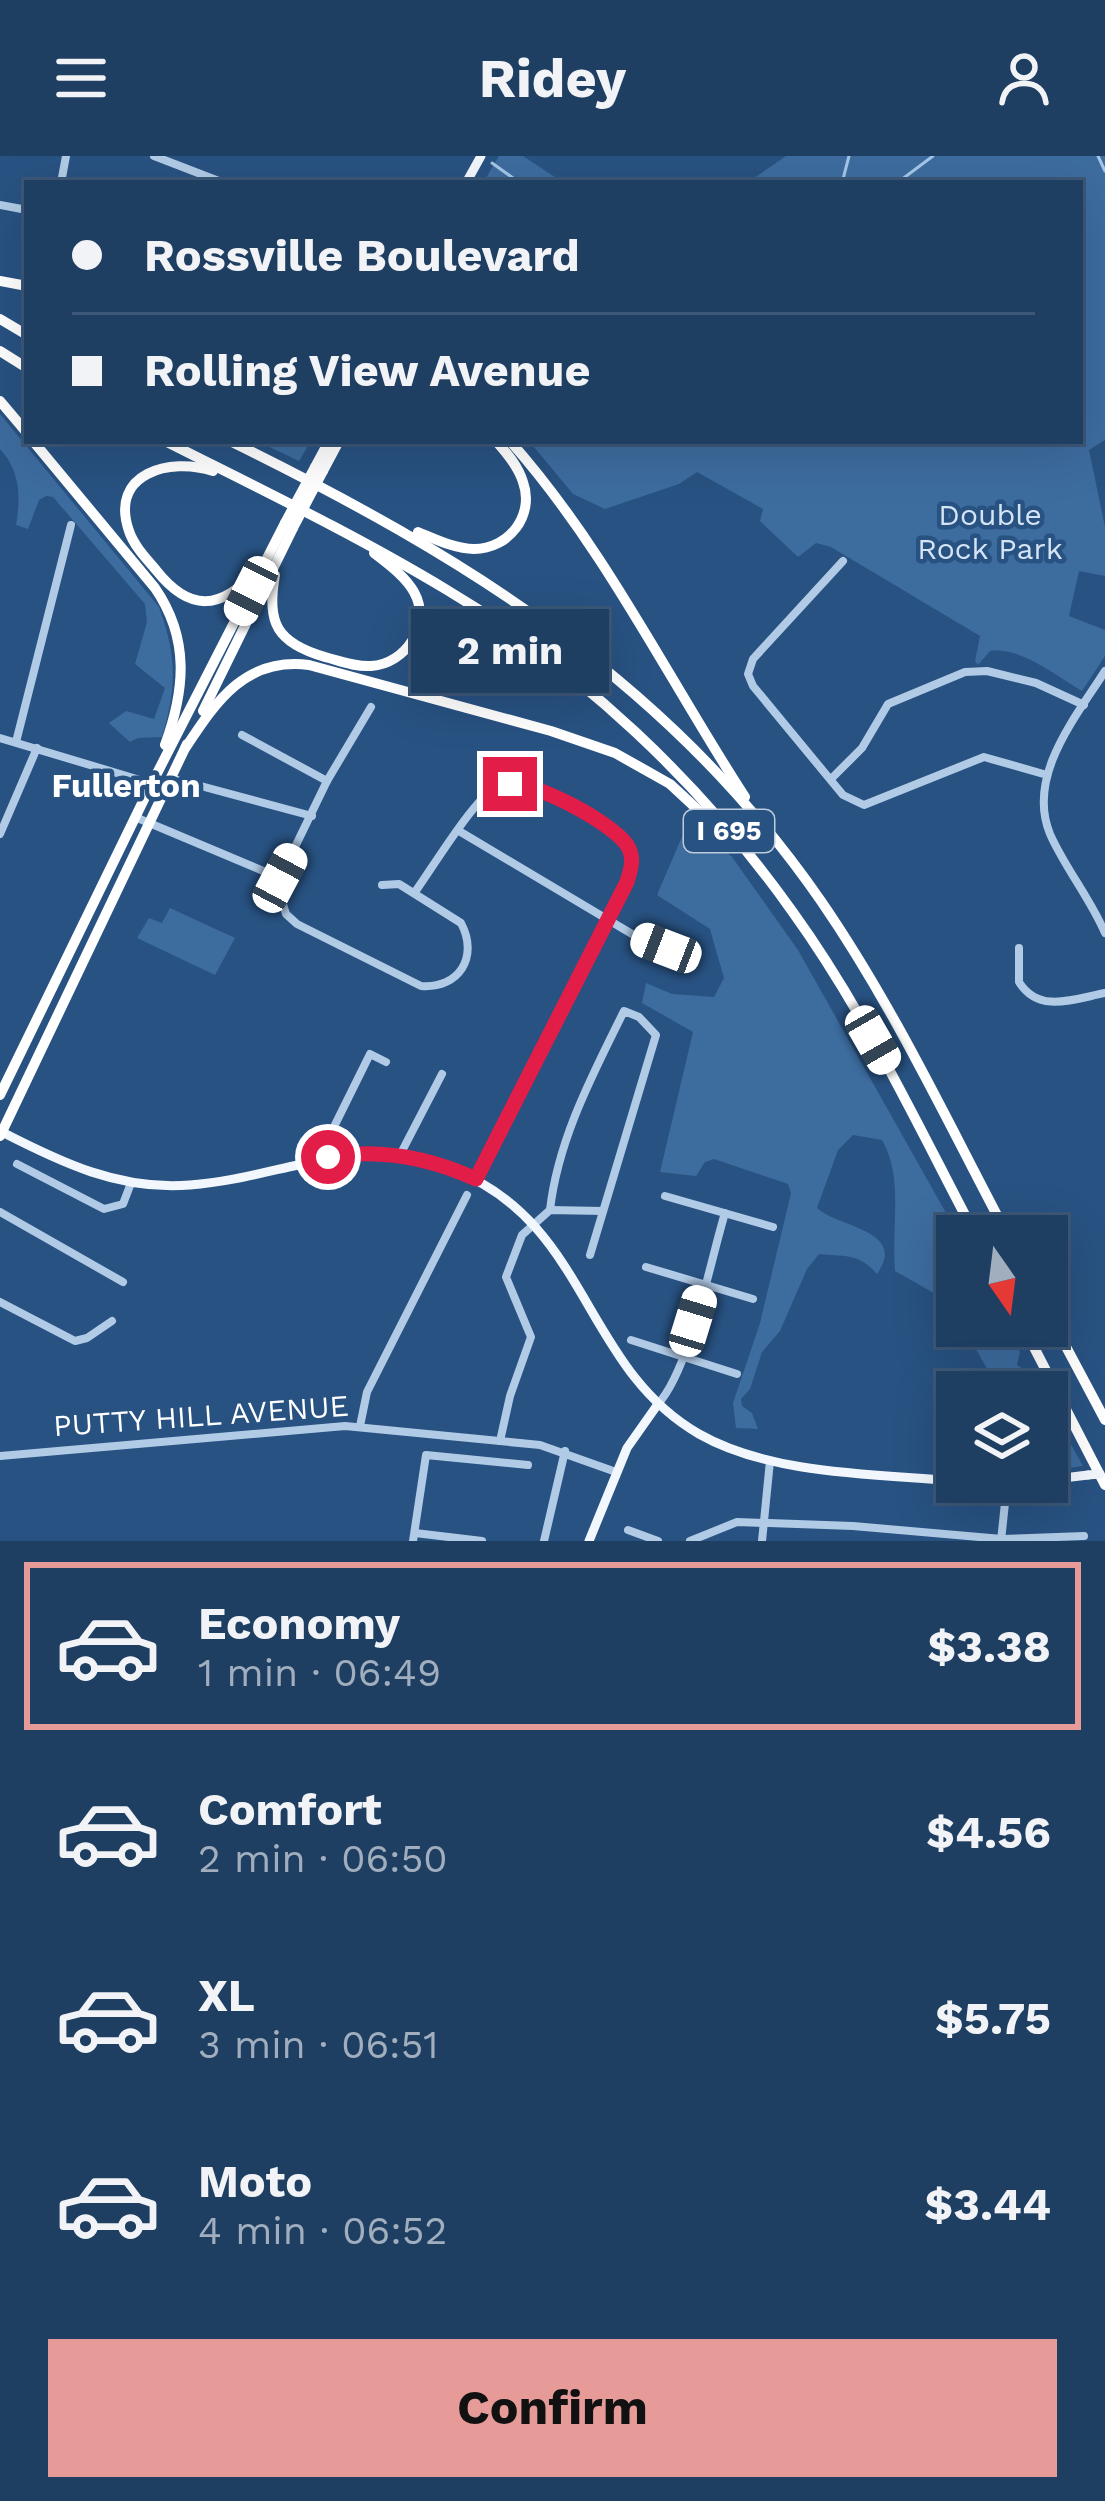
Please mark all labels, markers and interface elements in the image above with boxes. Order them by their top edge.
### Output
icon: menu [48,45,114,111]
icon: person [991,45,1057,111]
text: Ridey [479,47,626,110]
text: Rossville Boulevard [144,229,580,282]
text: Rolling View Avenue [144,344,591,397]
park label: Double Rock Park [917,497,1063,566]
car [219,551,283,631]
callout: 2 min [411,610,609,694]
text: 2 min [457,628,563,673]
route end [483,757,537,811]
district label: Fullerton [51,766,201,805]
road number: I 695 [684,810,774,852]
car [247,838,313,918]
car [626,918,706,978]
car [839,1000,907,1080]
route start [301,1130,355,1184]
north arrow [936,1215,1068,1347]
map controls [936,1215,1068,1503]
car [665,1281,721,1361]
button: layers [936,1371,1068,1503]
street label: PUTTY HILL AVENUE [52,1388,350,1443]
icon: car [54,1592,162,1700]
text: Economy [198,1597,400,1650]
text: $3.38 [928,1620,1051,1673]
text: 1 min · 06:49 [198,1650,441,1695]
icon: car [54,1778,162,1886]
text: Comfort [198,1783,382,1836]
text: $4.56 [926,1806,1051,1859]
text: 2 min · 06:50 [198,1836,448,1881]
icon: car [54,1964,162,2072]
text: XL [198,1969,255,2022]
text: $5.75 [935,1992,1051,2045]
text: 3 min · 06:51 [198,2022,439,2067]
icon: car [54,2150,162,2258]
text: Moto [198,2155,312,2208]
text: $3.44 [924,2178,1051,2231]
text: 4 min · 06:52 [198,2208,447,2253]
button: Confirm [48,2339,1057,2477]

